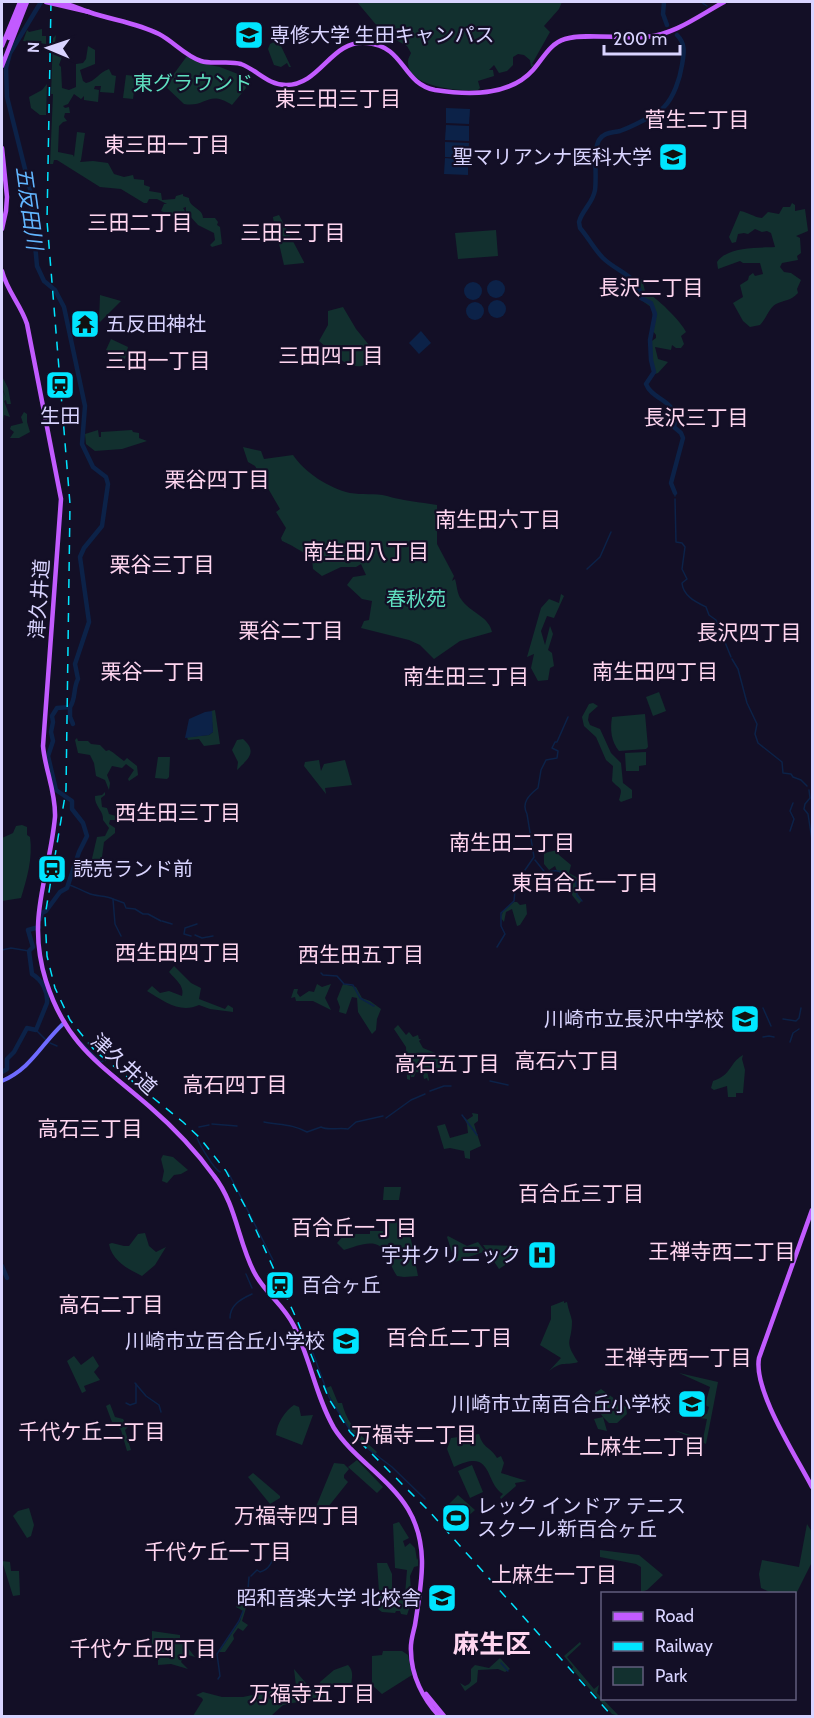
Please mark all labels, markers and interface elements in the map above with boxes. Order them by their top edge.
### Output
north arrow [18,18,78,78]
scale bar [604,18,680,56]
school or university icon: 専修大学 生田キャンパス [233,19,265,51]
place label: 専修大学 生田キャンパス [270,23,495,47]
text: 200 m [613,28,667,50]
text: N [24,42,43,53]
park label: 東グラウンド [133,71,253,95]
district label: 東三田三丁目 [275,86,401,111]
district label: 菅生二丁目 [645,107,750,132]
district label: 東三田一丁目 [104,132,230,157]
school or university icon: 聖マリアンナ医科大学 [657,141,689,173]
place label: 聖マリアンナ医科大学 [453,145,652,169]
water label: 五反田川 [11,165,48,253]
district label: 三田二丁目 [88,210,193,235]
district label: 三田三丁目 [241,220,346,245]
district label: 長沢二丁目 [599,275,704,300]
temple icon: 五反田神社 [69,308,101,340]
place label: 五反田神社 [106,312,206,336]
district label: 三田四丁目 [279,343,384,368]
district label: 三田一丁目 [106,348,211,373]
station icon: 生田 [44,369,76,401]
place label: 生田 [40,404,80,428]
district label: 長沢三丁目 [644,405,749,430]
district label: 栗谷四丁目 [165,467,270,492]
district label: 南生田六丁目 [435,507,561,532]
district label: 南生田八丁目 [303,539,429,564]
district label: 栗谷三丁目 [110,552,215,577]
street label: 津久井道 [24,558,54,640]
park label: 春秋苑 [386,587,446,611]
district label: 栗谷二丁目 [239,618,344,643]
district label: 長沢四丁目 [697,620,802,645]
district label: 栗谷一丁目 [101,659,206,684]
district label: 南生田四丁目 [592,659,718,684]
district label: 南生田三丁目 [403,664,529,689]
district label: 西生田三丁目 [115,800,241,825]
district label: 南生田二丁目 [449,830,575,855]
station icon: 読売ランド前 [36,853,68,885]
place label: 読売ランド前 [73,857,193,881]
district label: 東百合丘一丁目 [512,870,659,895]
district label: 西生田四丁目 [115,940,241,965]
district label: 西生田五丁目 [298,942,424,967]
school or university icon: 川崎市立長沢中学校 [729,1003,761,1035]
place label: 川崎市立長沢中学校 [544,1007,724,1031]
street label: 津久井道 [86,1028,162,1100]
district label: 高石六丁目 [515,1048,620,1073]
district label: 高石五丁目 [395,1051,500,1076]
district label: 高石四丁目 [183,1072,288,1097]
district label: 高石三丁目 [38,1116,143,1141]
district label: 百合丘三丁目 [518,1181,644,1206]
district label: 百合丘一丁目 [291,1215,417,1240]
hospital icon: 宇井クリニック [526,1239,558,1271]
district label: 王禅寺西二丁目 [649,1239,796,1264]
place label: 宇井クリニック [381,1243,521,1267]
station icon: 百合ヶ丘 [264,1269,296,1301]
place label: 百合ヶ丘 [301,1273,381,1297]
district label: 高石二丁目 [59,1292,164,1317]
school or university icon: 川崎市立百合丘小学校 [330,1325,362,1357]
district label: 百合丘二丁目 [386,1325,512,1350]
place label: 川崎市立百合丘小学校 [125,1329,325,1353]
district label: 王禅寺西一丁目 [605,1345,752,1370]
school or university icon: 川崎市立南百合丘小学校 [676,1388,708,1420]
place label: 川崎市立南百合丘小学校 [451,1392,671,1416]
district label: 千代ケ丘二丁目 [19,1419,166,1444]
district label: 万福寺二丁目 [351,1422,477,1447]
district label: 上麻生二丁目 [579,1434,705,1459]
place label: レック インドア テニス スクール新百合ヶ丘 [477,1494,686,1541]
sports icon: レック インドア テニス スクール新百合ヶ丘 [440,1502,472,1534]
district label: 万福寺四丁目 [234,1503,360,1528]
district label: 千代ケ丘一丁目 [145,1539,292,1564]
district label: 上麻生一丁目 [491,1562,617,1587]
school or university icon: 昭和音楽大学 北校舎 [426,1582,458,1614]
place label: 昭和音楽大学 北校舎 [237,1586,421,1610]
legend [601,1592,796,1700]
text: Road [655,1605,694,1627]
district label: 麻生区 [453,1628,531,1660]
text: Railway [655,1635,713,1657]
district label: 千代ケ丘四丁目 [70,1636,217,1661]
text: Park [655,1665,688,1687]
district label: 万福寺五丁目 [249,1681,375,1706]

